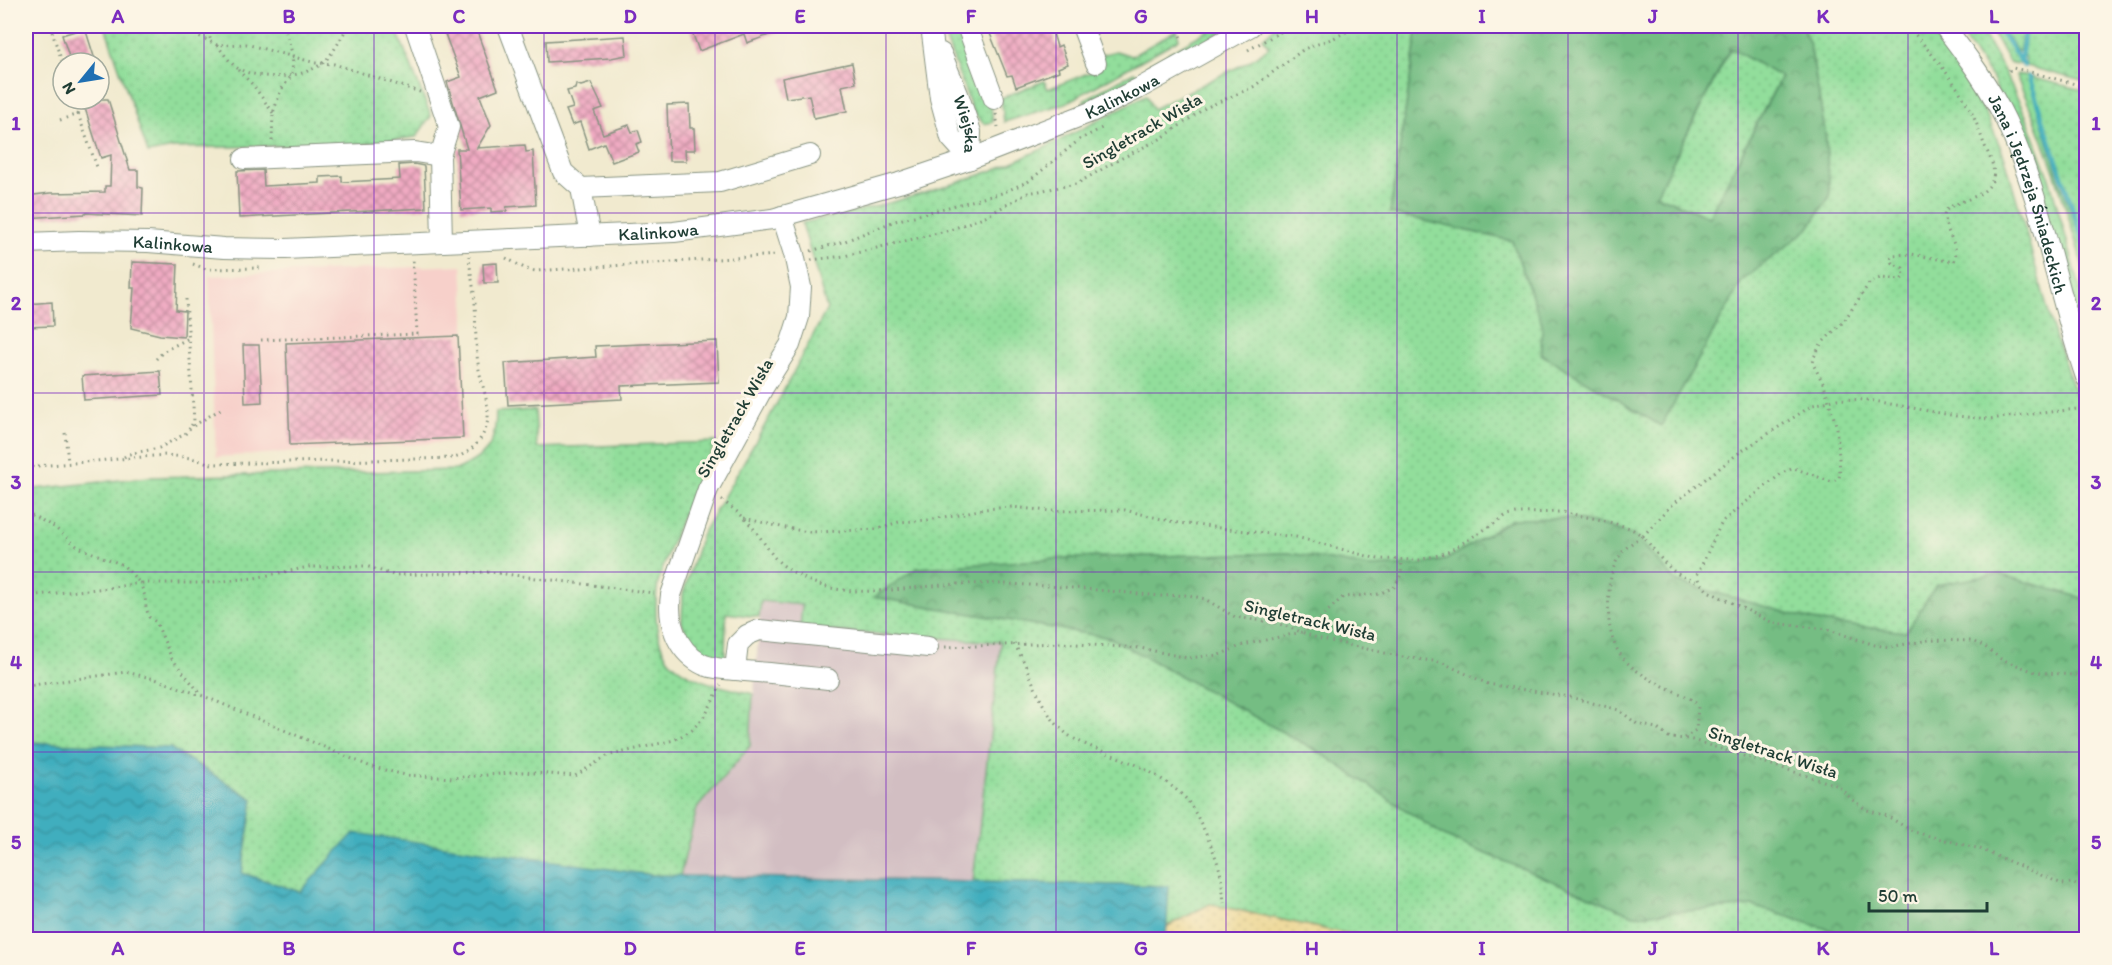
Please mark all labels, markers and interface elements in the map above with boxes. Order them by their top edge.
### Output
text: A [111,4,125,28]
text: B [283,4,296,28]
text: C [453,4,466,28]
text: D [623,4,637,28]
text: E [794,4,806,28]
text: F [966,4,977,28]
text: G [1134,4,1148,28]
text: H [1305,4,1319,28]
text: I [1478,4,1486,28]
text: J [1647,4,1658,28]
text: K [1817,4,1831,28]
text: L [1989,4,2000,28]
north arrow [51,51,111,111]
street label: Kalinkowa [1081,68,1164,124]
text: N [58,79,79,98]
street label: Singletrack Wisła [1078,88,1206,174]
street label: Jana i Jędrzeja Śniadeckich [1983,90,2072,297]
street label: Wiejska [948,92,982,154]
text: 1 [11,111,21,135]
text: 1 [2091,111,2101,135]
street label: Kalinkowa [618,218,700,245]
street label: Kalinkowa [133,231,214,258]
text: 2 [11,291,22,315]
text: 2 [2091,291,2102,315]
street label: Singletrack Wisła [692,354,778,482]
text: 3 [11,470,22,494]
text: 3 [2091,470,2102,494]
street label: Singletrack Wisła [1242,594,1378,646]
text: 4 [10,650,22,674]
text: 4 [2090,650,2102,674]
street label: Singletrack Wisła [1706,721,1840,783]
text: 5 [11,830,22,854]
text: 5 [2091,830,2102,854]
scale bar [1869,875,1988,913]
text: 50 m [1878,885,1918,907]
text: A [111,936,125,960]
text: B [283,936,296,960]
text: C [453,936,466,960]
text: D [623,936,637,960]
text: E [794,936,806,960]
text: F [966,936,977,960]
text: G [1134,936,1148,960]
text: H [1305,936,1319,960]
text: I [1478,936,1486,960]
text: J [1647,936,1658,960]
text: K [1817,936,1831,960]
text: L [1989,936,2000,960]

